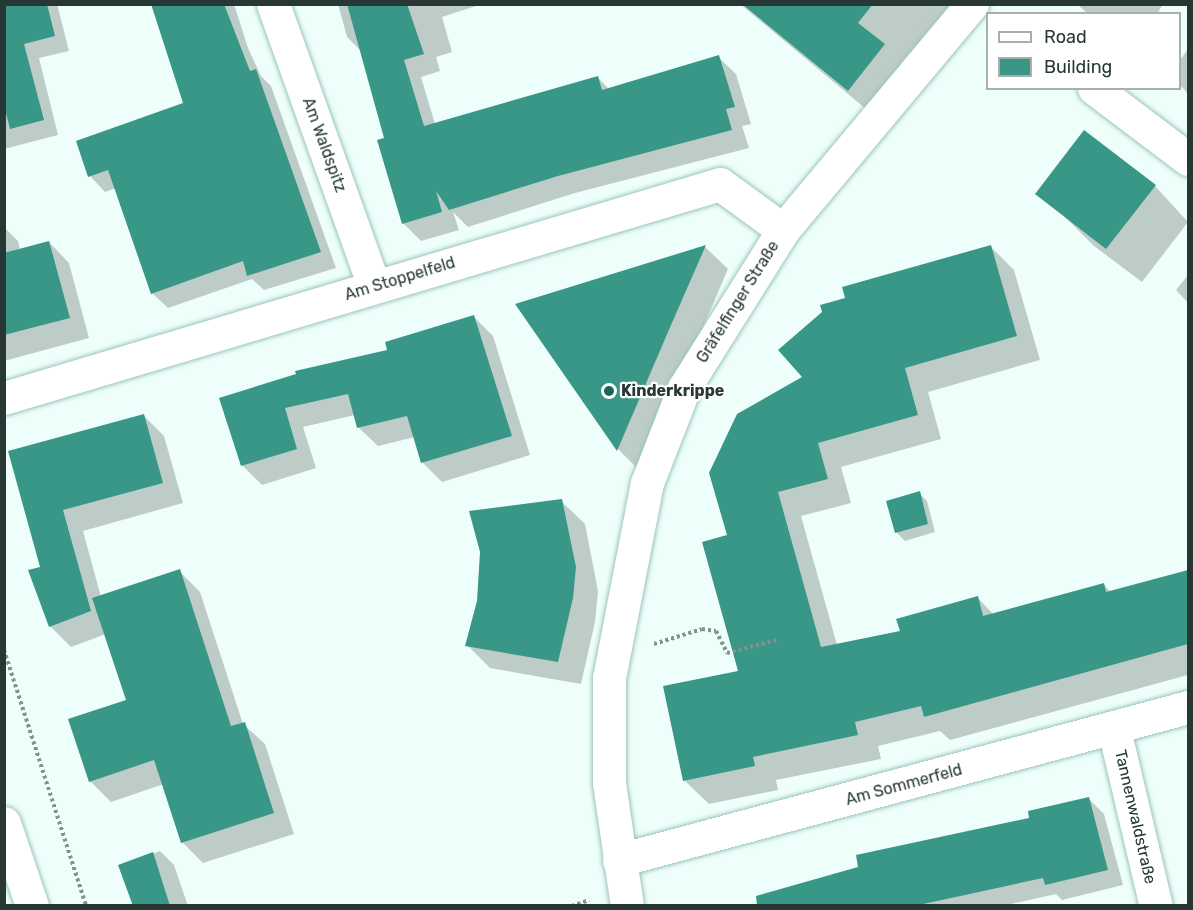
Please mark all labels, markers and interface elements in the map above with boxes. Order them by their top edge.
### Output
legend [986,12,1181,90]
text: Road [1044,26,1087,48]
text: Building [1044,56,1112,78]
street label: Am Waldspitz [298,95,350,195]
street label: Gräfelfinger Straße [693,237,783,367]
street label: Am Stoppelfeld [342,253,458,305]
place label: Kinderkrippe [621,381,724,401]
marker: Kinderkrippe [602,384,616,398]
street label: Tannenwaldstraße [1110,748,1160,886]
street label: Am Sommerfeld [844,760,964,810]

